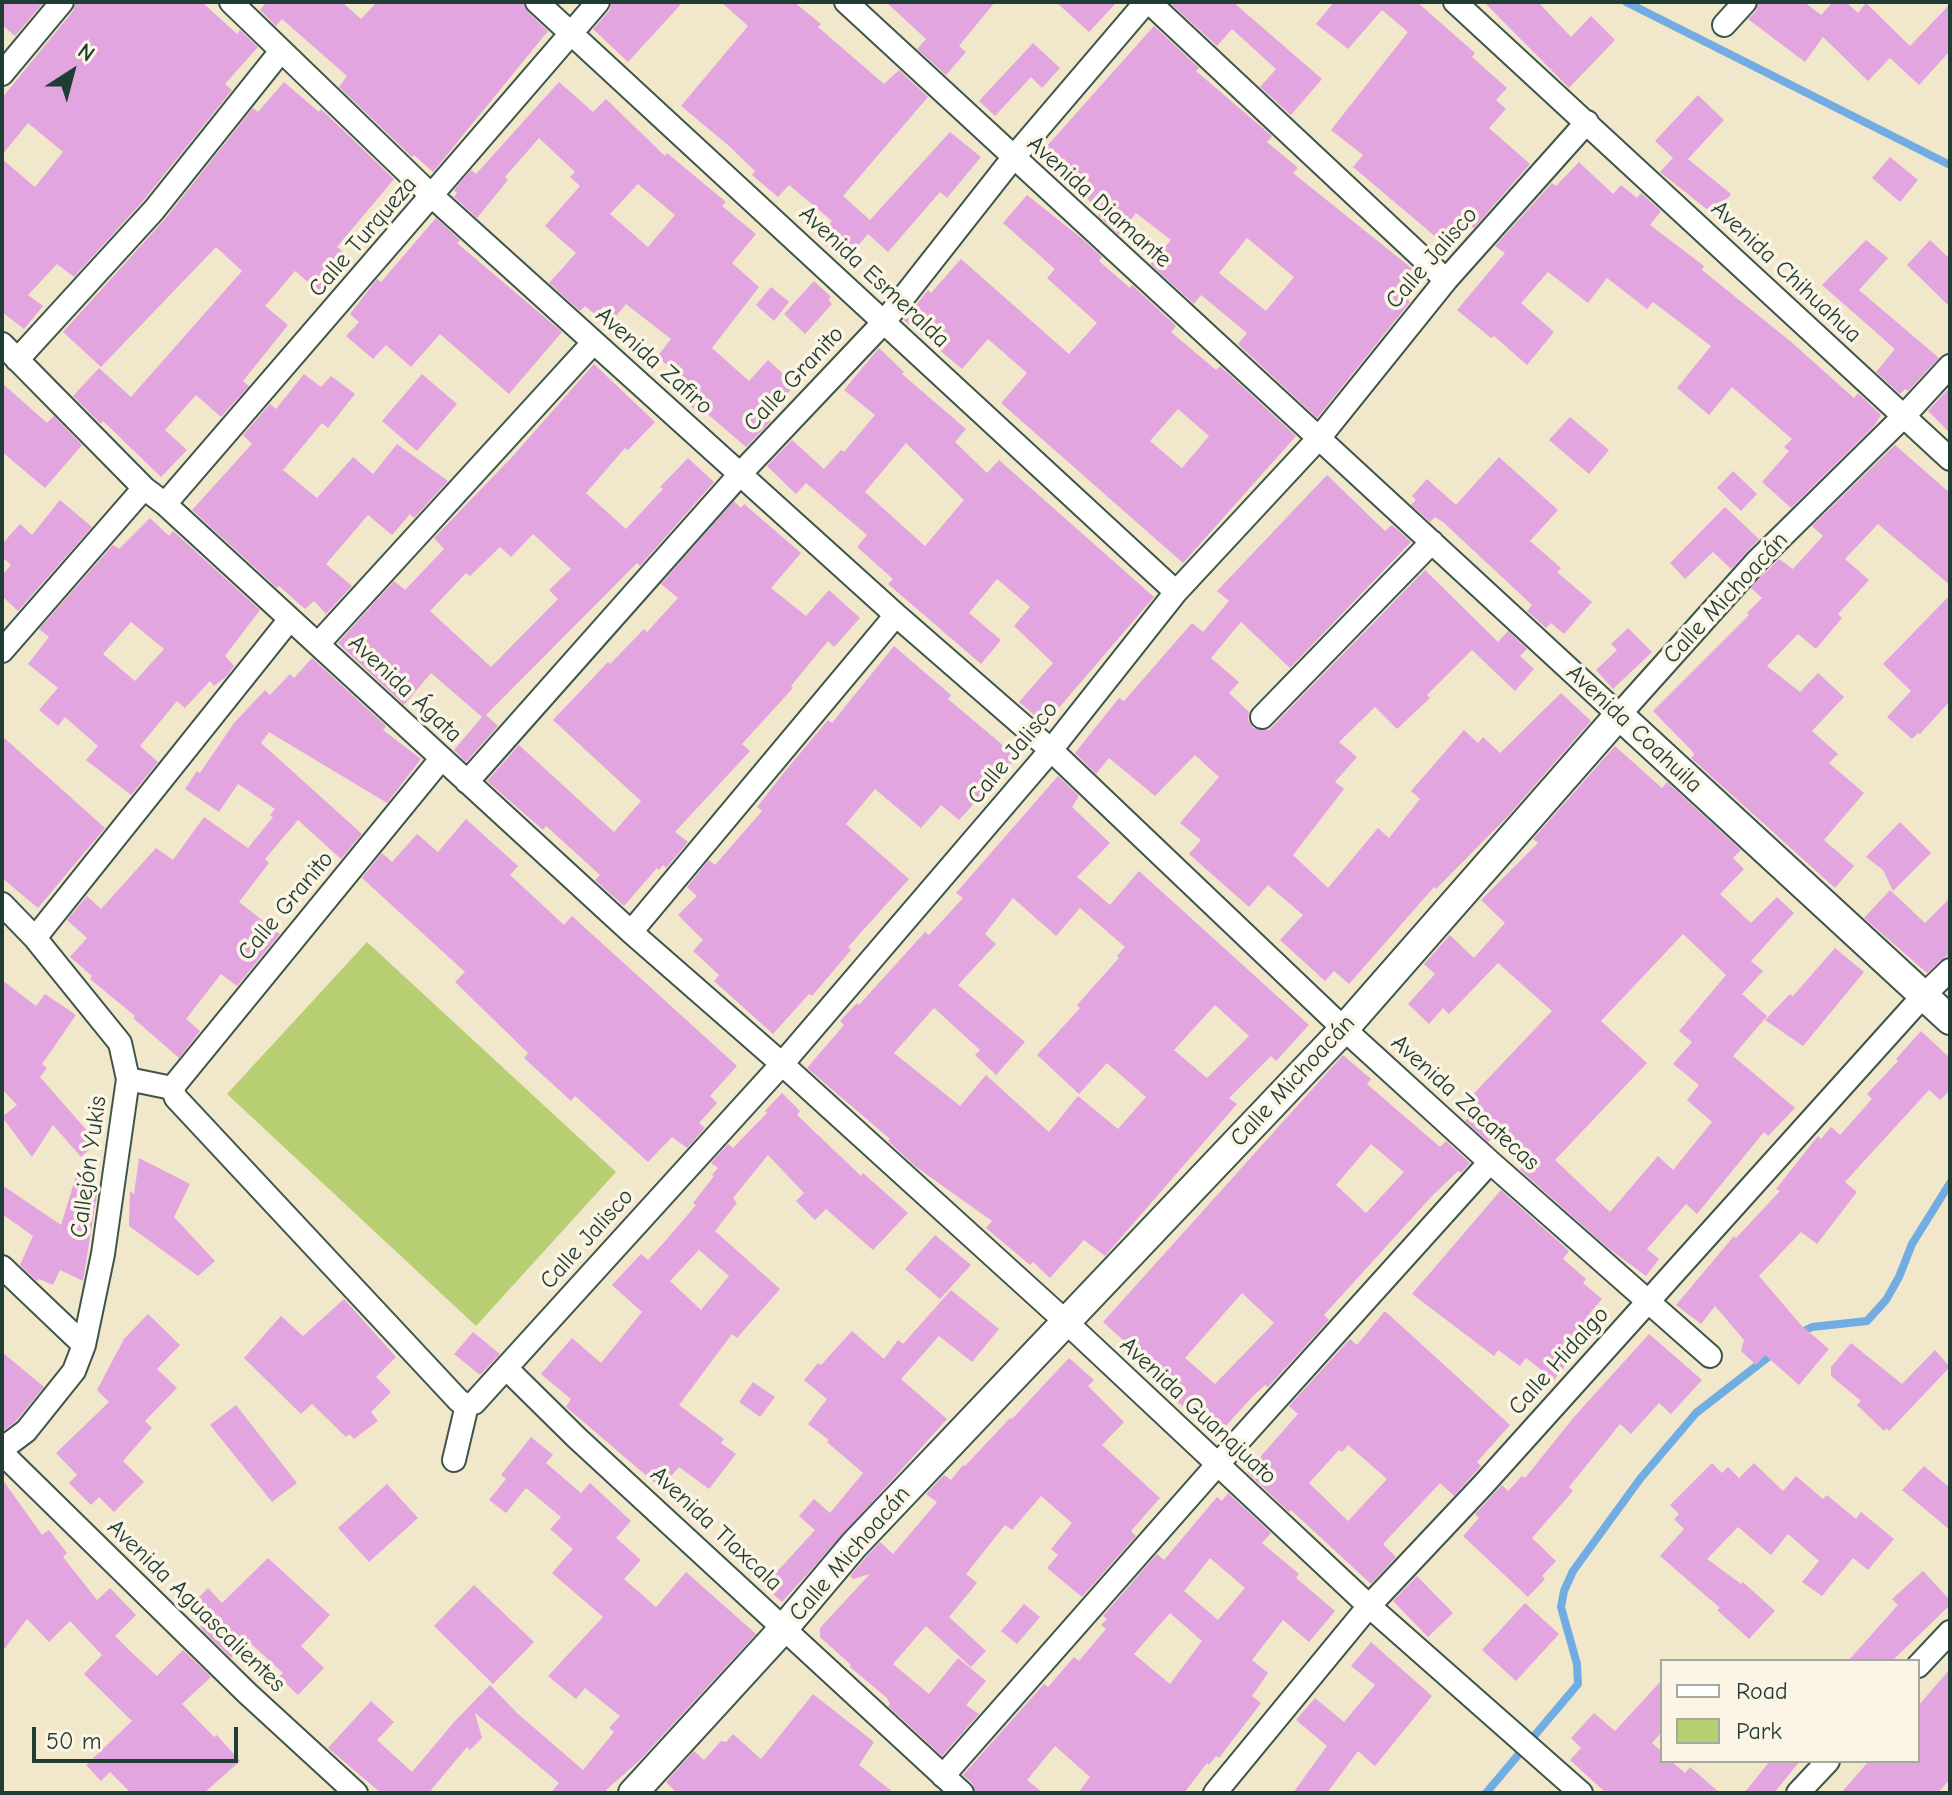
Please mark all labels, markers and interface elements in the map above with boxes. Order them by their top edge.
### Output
north arrow [32,32,112,112]
text: N [73,38,100,67]
street label: Avenida Diamante [1021,130,1177,274]
street label: Calle Turqueza [303,171,423,303]
street label: Avenida Chihuahua [1705,195,1867,349]
street label: Avenida Esmeralda [793,200,955,354]
street label: Calle Jalisco [1380,201,1484,315]
street label: Avenida Zafiro [589,301,719,421]
street label: Calle Granito [738,320,850,438]
street label: Calle Michoacán [1658,526,1794,670]
street label: Avenida Ágata [342,629,468,749]
street label: Avenida Coahuila [1560,659,1708,799]
street label: Calle Jalisco [962,696,1064,810]
street label: Calle Granito [232,845,340,967]
street label: Calle Michoacán [1225,1009,1361,1153]
street label: Avenida Zacatecas [1385,1029,1545,1177]
street label: Callejón Yukis [65,1094,113,1240]
street label: Calle Jalisco [534,1183,640,1295]
street label: Calle Hidalgo [1503,1301,1615,1421]
street label: Avenida Guanajuato [1114,1331,1282,1491]
street label: Avenida Tlaxcala [644,1461,788,1597]
street label: Calle Michoacán [783,1480,917,1628]
street label: Avenida Aguascalientes [101,1513,291,1699]
legend [1660,1659,1920,1763]
text: Road [1736,1677,1788,1705]
scale bar [36,1711,242,1761]
text: Park [1736,1717,1782,1745]
text: 50 m [46,1727,102,1755]

